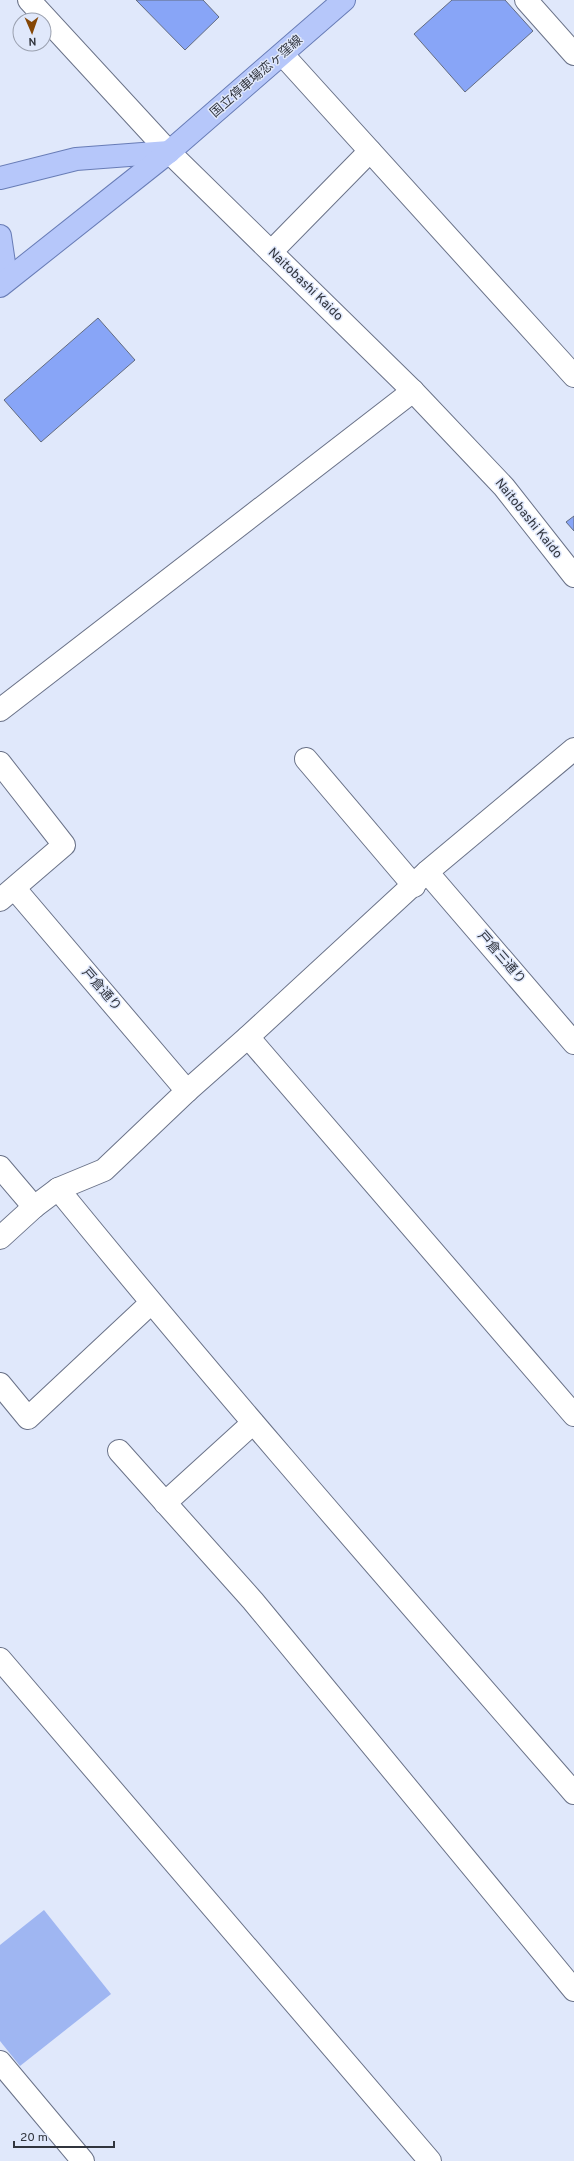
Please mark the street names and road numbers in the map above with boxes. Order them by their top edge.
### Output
street label: 国立停車場恋ヶ窪線 [207,32,306,121]
street label: Naitobashi Kaido [264,245,346,325]
street label: Naitobashi Kaido [491,476,565,562]
street label: 戸倉三通り [474,928,528,988]
street label: 戸倉通り [78,965,124,1015]

